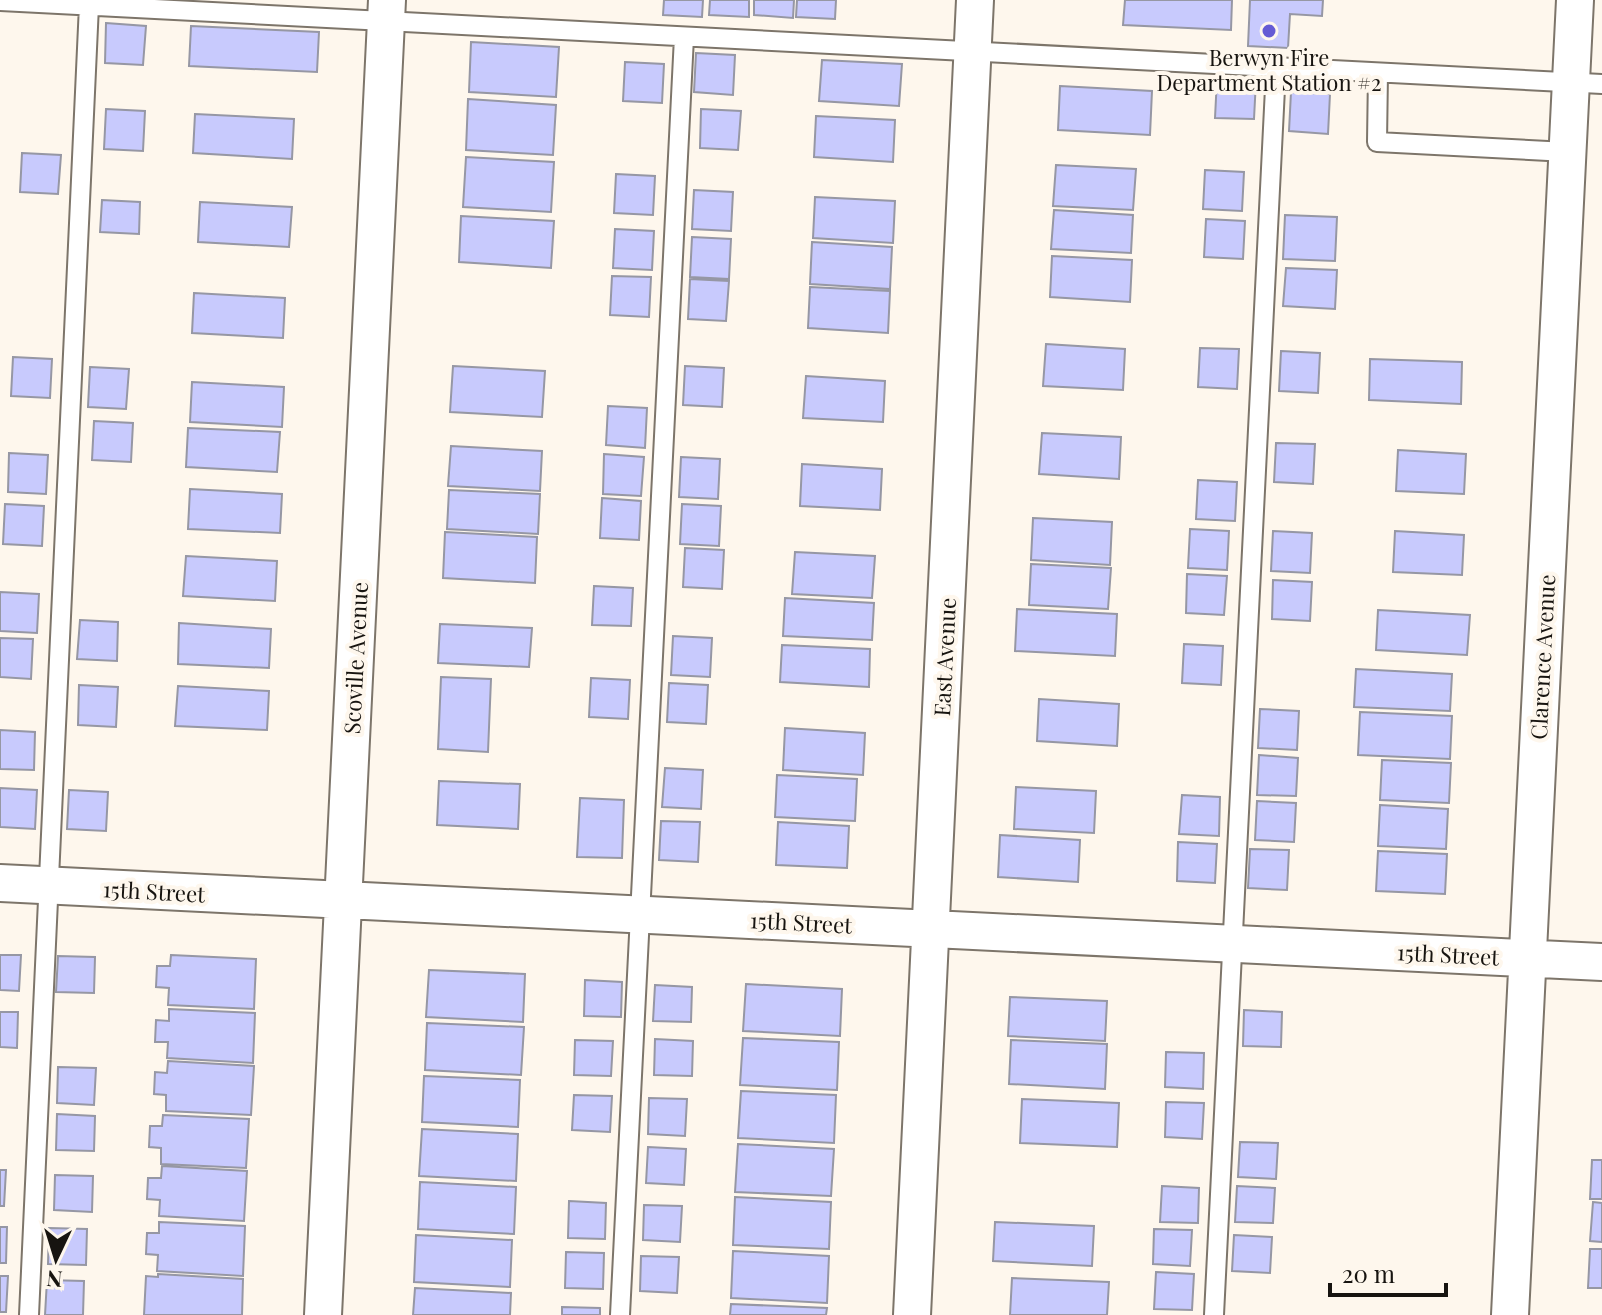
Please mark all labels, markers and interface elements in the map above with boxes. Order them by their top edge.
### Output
marker: Berwyn Fire Department Station #2 [1260,22,1278,40]
place label: Berwyn Fire Department Station #2 [1156,42,1382,97]
street label: Clarence Avenue [1523,574,1561,740]
street label: Scoville Avenue [336,581,374,735]
street label: East Avenue [926,597,962,717]
street label: 15th Street [102,873,207,909]
street label: 15th Street [749,904,854,940]
street label: 15th Street [1396,936,1501,972]
north arrow [16,1219,96,1299]
scale bar [1330,1247,1446,1297]
text: 20 m [1342,1257,1395,1289]
text: N [45,1264,64,1295]

